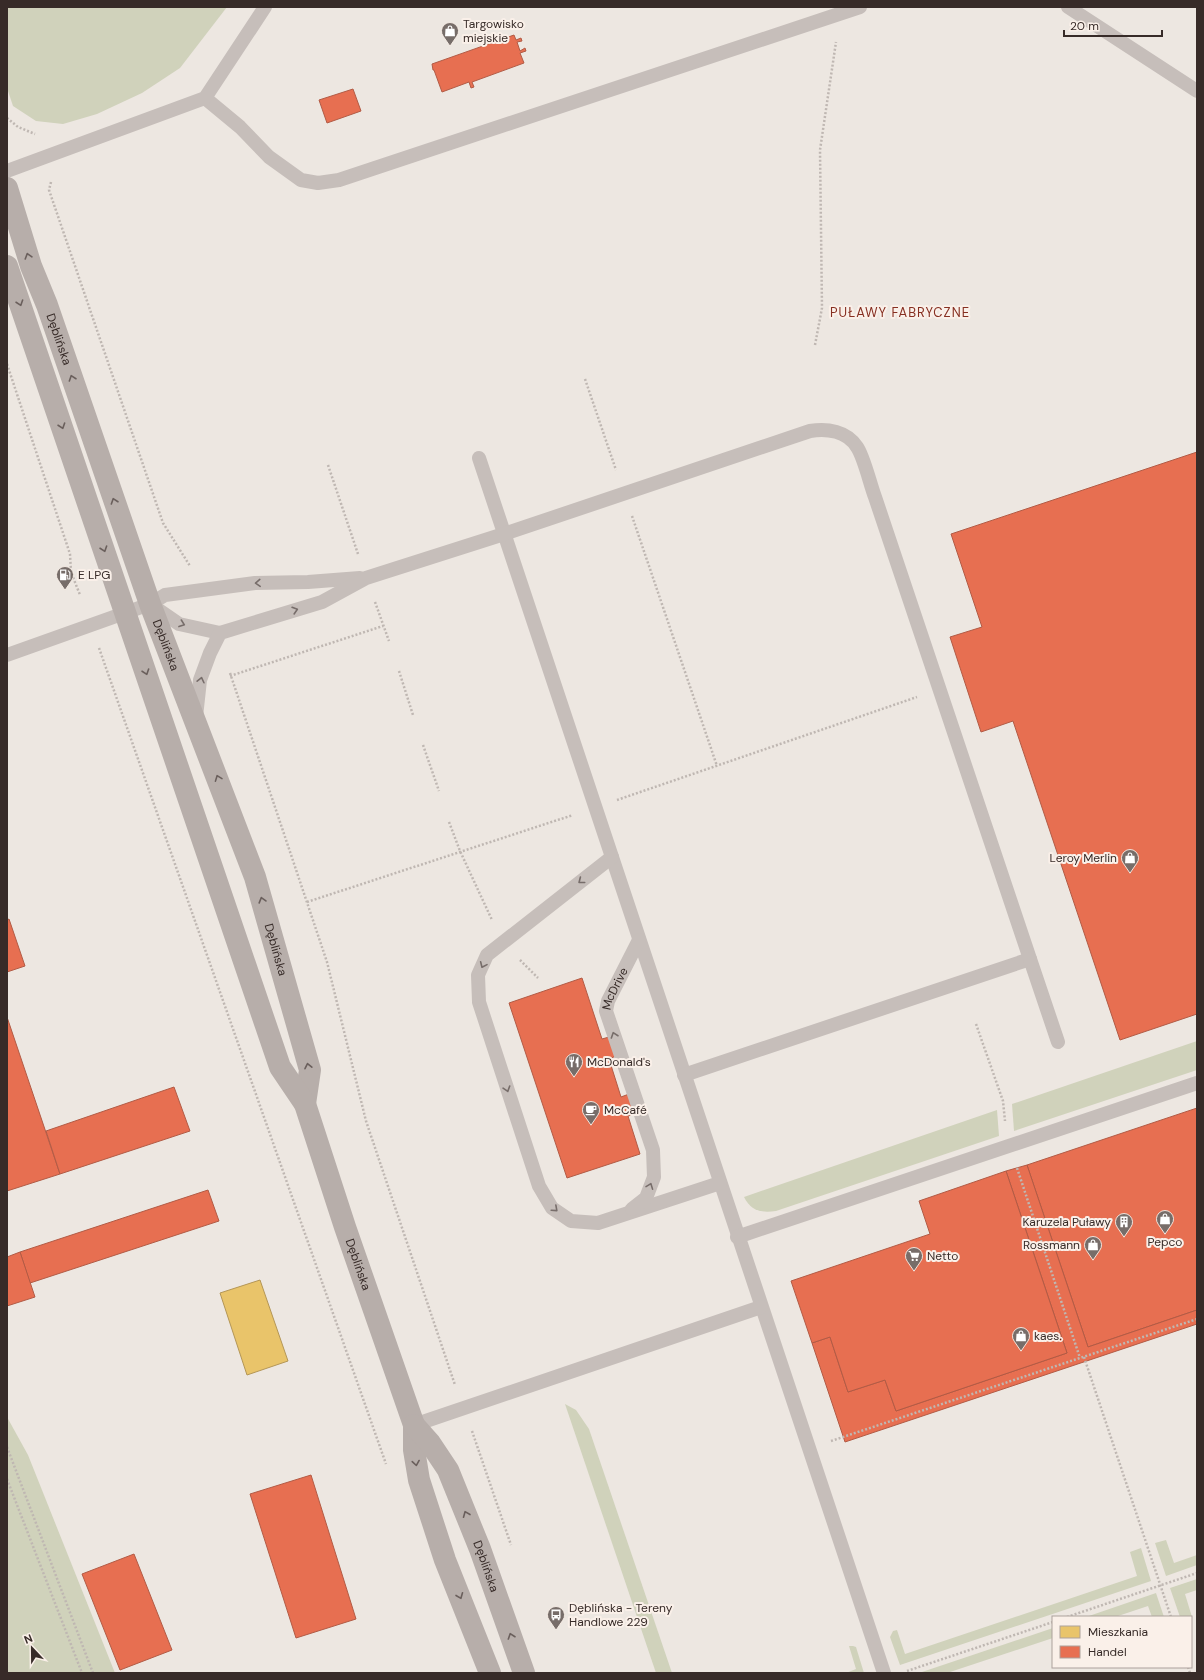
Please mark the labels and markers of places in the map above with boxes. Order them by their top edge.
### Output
place label: Targowisko miejskie [463,16,524,46]
shop icon: Targowisko miejskie [440,21,460,46]
fuel station icon: E LPG [55,565,75,590]
place label: E LPG [78,567,110,583]
shop icon: Leroy Merlin [1120,848,1140,873]
place label: Leroy Merlin [1050,850,1117,866]
restaurant icon: McDonald's [564,1052,584,1077]
place label: McDonald's [587,1054,651,1070]
cafe icon: McCafé [581,1100,601,1125]
place label: McCafé [604,1102,647,1118]
shop icon: Pepco [1155,1209,1175,1234]
building icon: Karuzela Puławy [1114,1212,1134,1237]
place label: Karuzela Puławy [1023,1214,1111,1230]
place label: Pepco [1148,1234,1182,1250]
shop icon: Rossmann [1083,1235,1103,1260]
place label: Rossmann [1023,1237,1080,1253]
supermarket icon: Netto [904,1246,924,1271]
place label: Netto [927,1248,958,1264]
shop icon: kaes. [1011,1326,1031,1351]
place label: kaes. [1034,1328,1062,1344]
place label: Dęblińska - Tereny Handlowe 229 [569,1600,673,1630]
bus stop icon: Dęblińska - Tereny Handlowe 229 [546,1605,566,1630]

